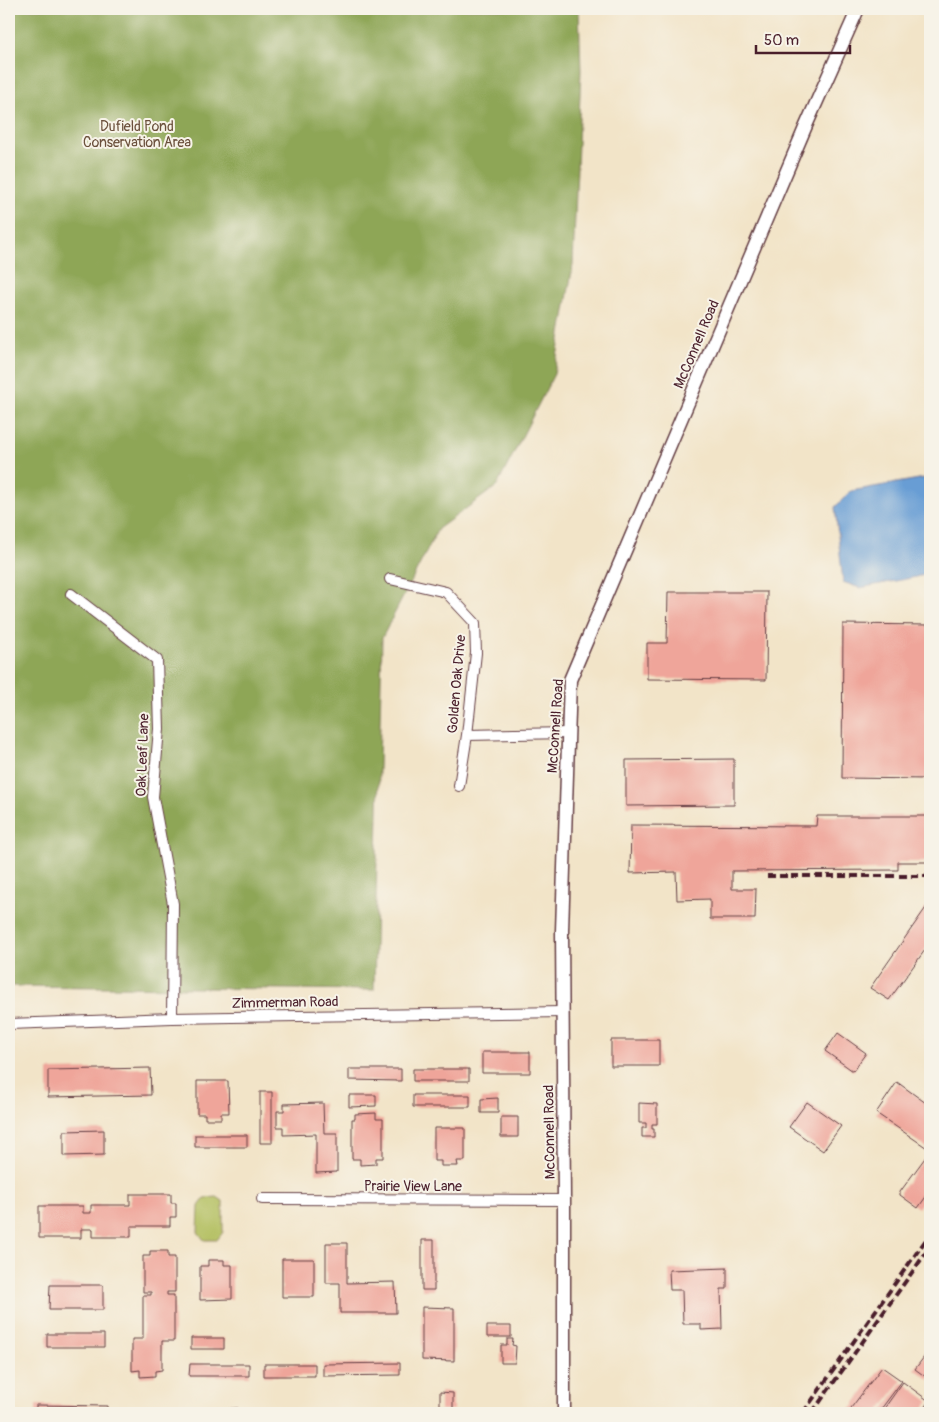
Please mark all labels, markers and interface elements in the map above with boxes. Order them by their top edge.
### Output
scale bar [756,22,850,54]
text: 50 m [764,31,799,50]
park label: Dufield Pond Conservation Area [83,118,191,151]
street label: McConnell Road [670,297,723,391]
street label: Golden Oak Drive [444,634,469,734]
street label: McConnell Road [544,678,567,774]
street label: Oak Leaf Lane [133,713,152,797]
street label: Zimmerman Road [231,993,339,1012]
street label: McConnell Road [540,1084,559,1179]
street label: Prairie View Lane [364,1178,462,1195]

